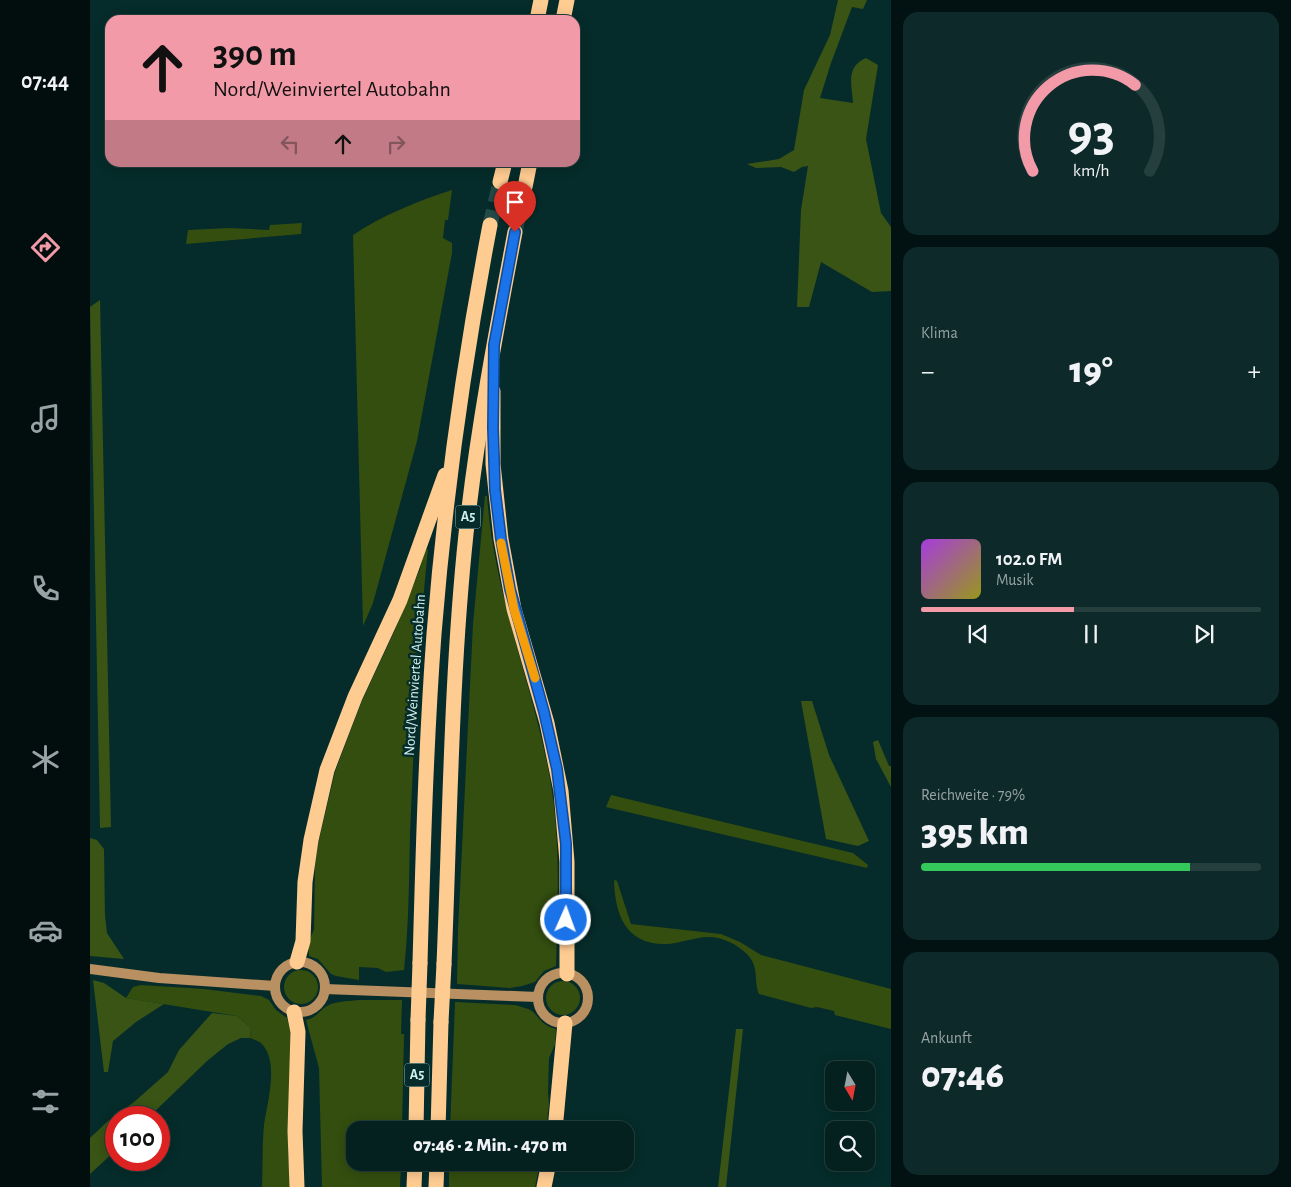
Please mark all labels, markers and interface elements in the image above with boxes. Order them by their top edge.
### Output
icon: ahead [130,35,195,100]
text: 390 m [213,37,297,72]
text: 07:44 [21,70,69,92]
text: Nord/Weinviertel Autobahn [213,78,451,100]
text: 93 [1067,108,1115,160]
icon: left [276,130,304,158]
icon: ahead [329,130,357,158]
icon: right [382,130,410,158]
text: km/h [1073,162,1109,180]
pin [494,181,536,232]
icon: arrive [501,188,529,216]
icon: directions [28,230,63,265]
text: Klima [921,325,958,341]
text: 19° [1069,352,1113,390]
text: − [921,358,934,386]
text: + [1248,358,1261,386]
icon: music [28,401,63,436]
road number: A5 [456,506,480,528]
text: 102.0 FM [996,550,1062,569]
icon: phone [28,571,63,606]
text: Musik [996,572,1034,588]
street label: Nord/Weinviertel Autobahn [402,594,428,756]
icon: previous [964,620,992,648]
icon: pause [1077,620,1105,648]
icon: next [1190,620,1218,648]
icon: climate [28,742,63,777]
text: Reichweite · 79% [921,787,1025,803]
text: 395 km [921,814,1029,852]
position arrow [539,893,591,945]
icon: car [28,913,63,948]
text: Ankunft [921,1030,972,1046]
text: 07:46 [921,1057,1004,1095]
north arrow [825,1061,875,1111]
map controls [825,1061,875,1171]
road number: A5 [404,1064,430,1086]
icon: filters [28,1084,63,1119]
speed limit sign: 100 [105,1106,170,1171]
button: search [825,1121,875,1171]
text: 07:46 · 2 Min. · 470 m [413,1136,567,1155]

